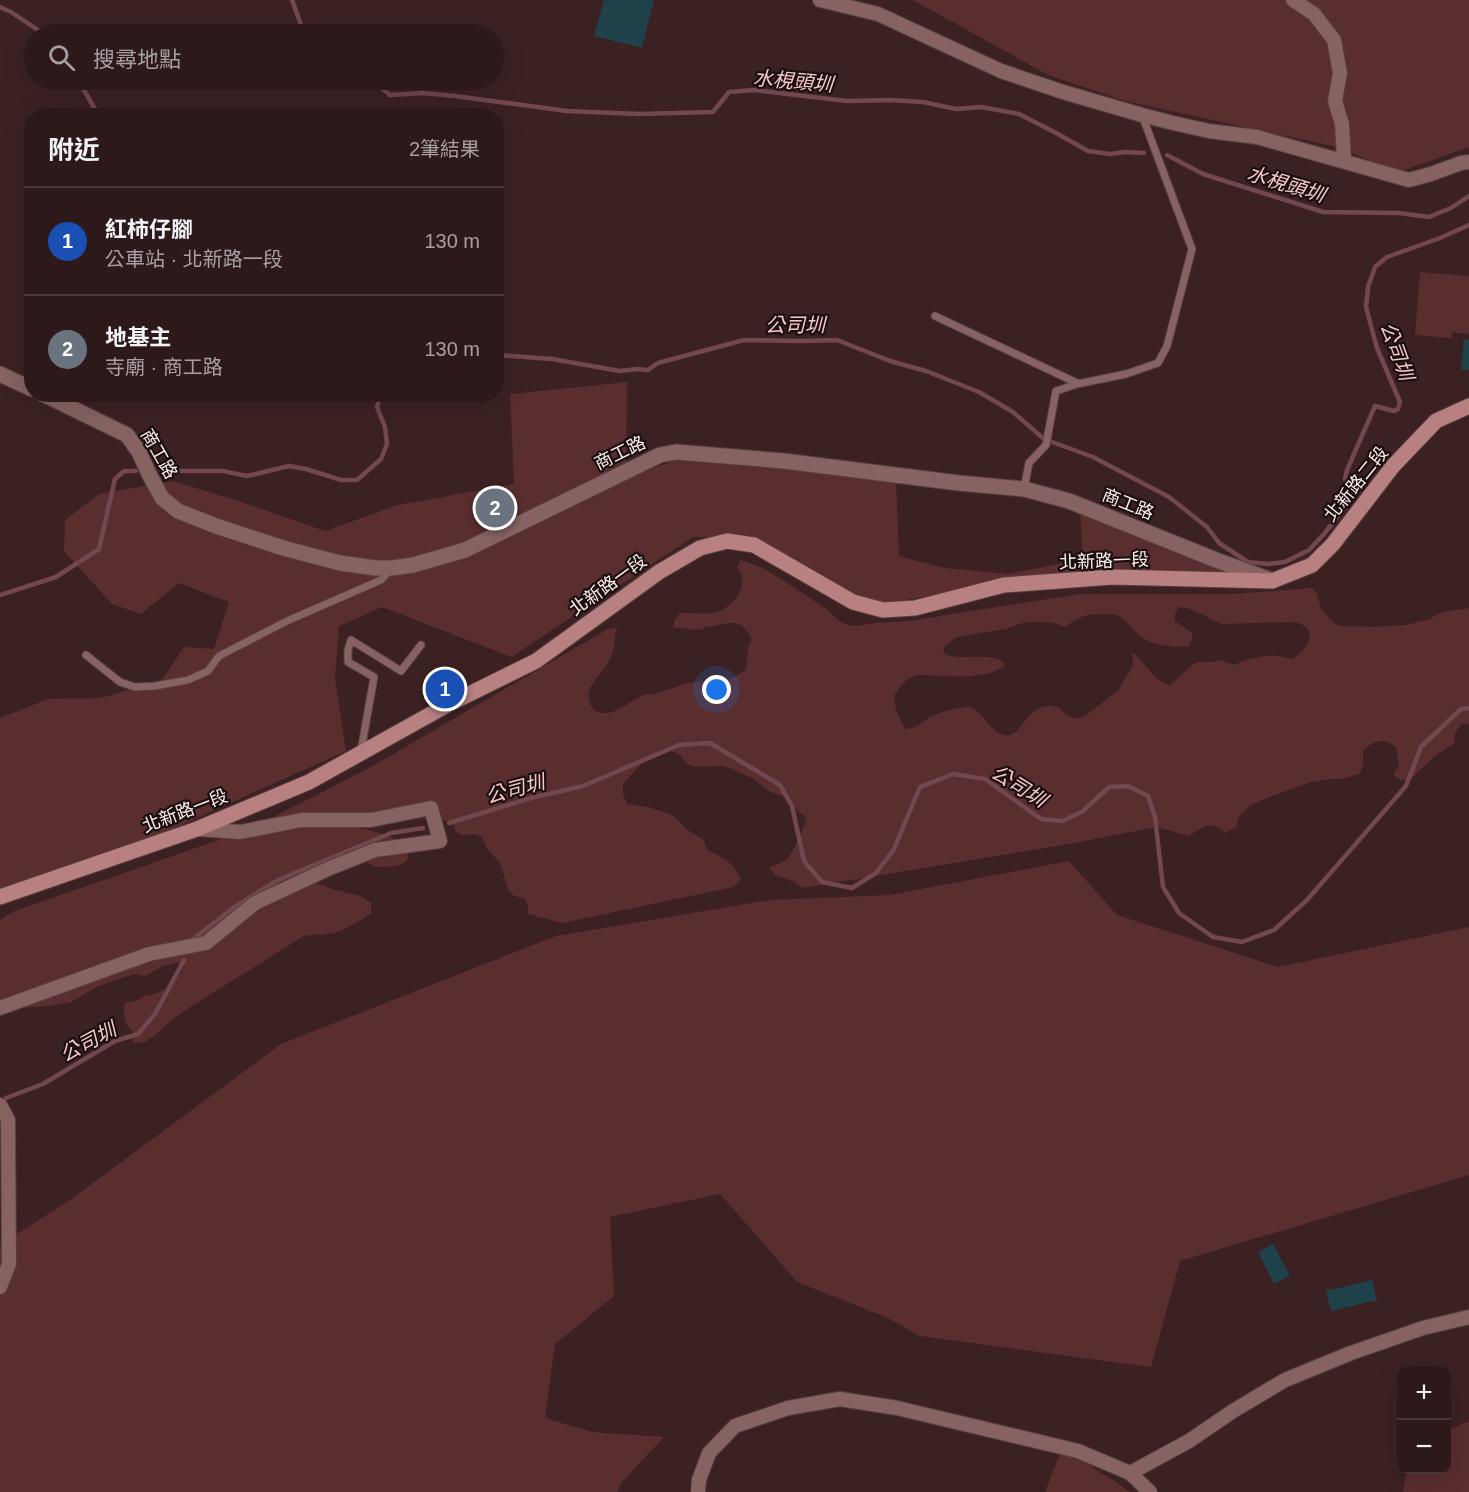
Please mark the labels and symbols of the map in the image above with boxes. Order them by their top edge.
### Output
water label: 水梘頭圳 [752,67,837,96]
water label: 水梘頭圳 [1245,162,1330,207]
water label: 公司圳 [765,314,828,336]
water label: 公司圳 [1376,319,1419,386]
street label: 商工路 [137,426,181,482]
street label: 商工路 [591,432,649,474]
street label: 北新路二段 [1320,443,1392,525]
street label: 商工路 [1099,485,1157,523]
pin: 2 [476,486,514,530]
street label: 北新路一段 [1059,549,1149,573]
street label: 北新路一段 [566,550,650,620]
pin: 1 [426,666,464,712]
your location [702,675,731,704]
water label: 公司圳 [988,761,1053,813]
water label: 公司圳 [483,770,550,807]
street label: 北新路一段 [139,786,231,836]
water label: 公司圳 [56,1017,122,1066]

